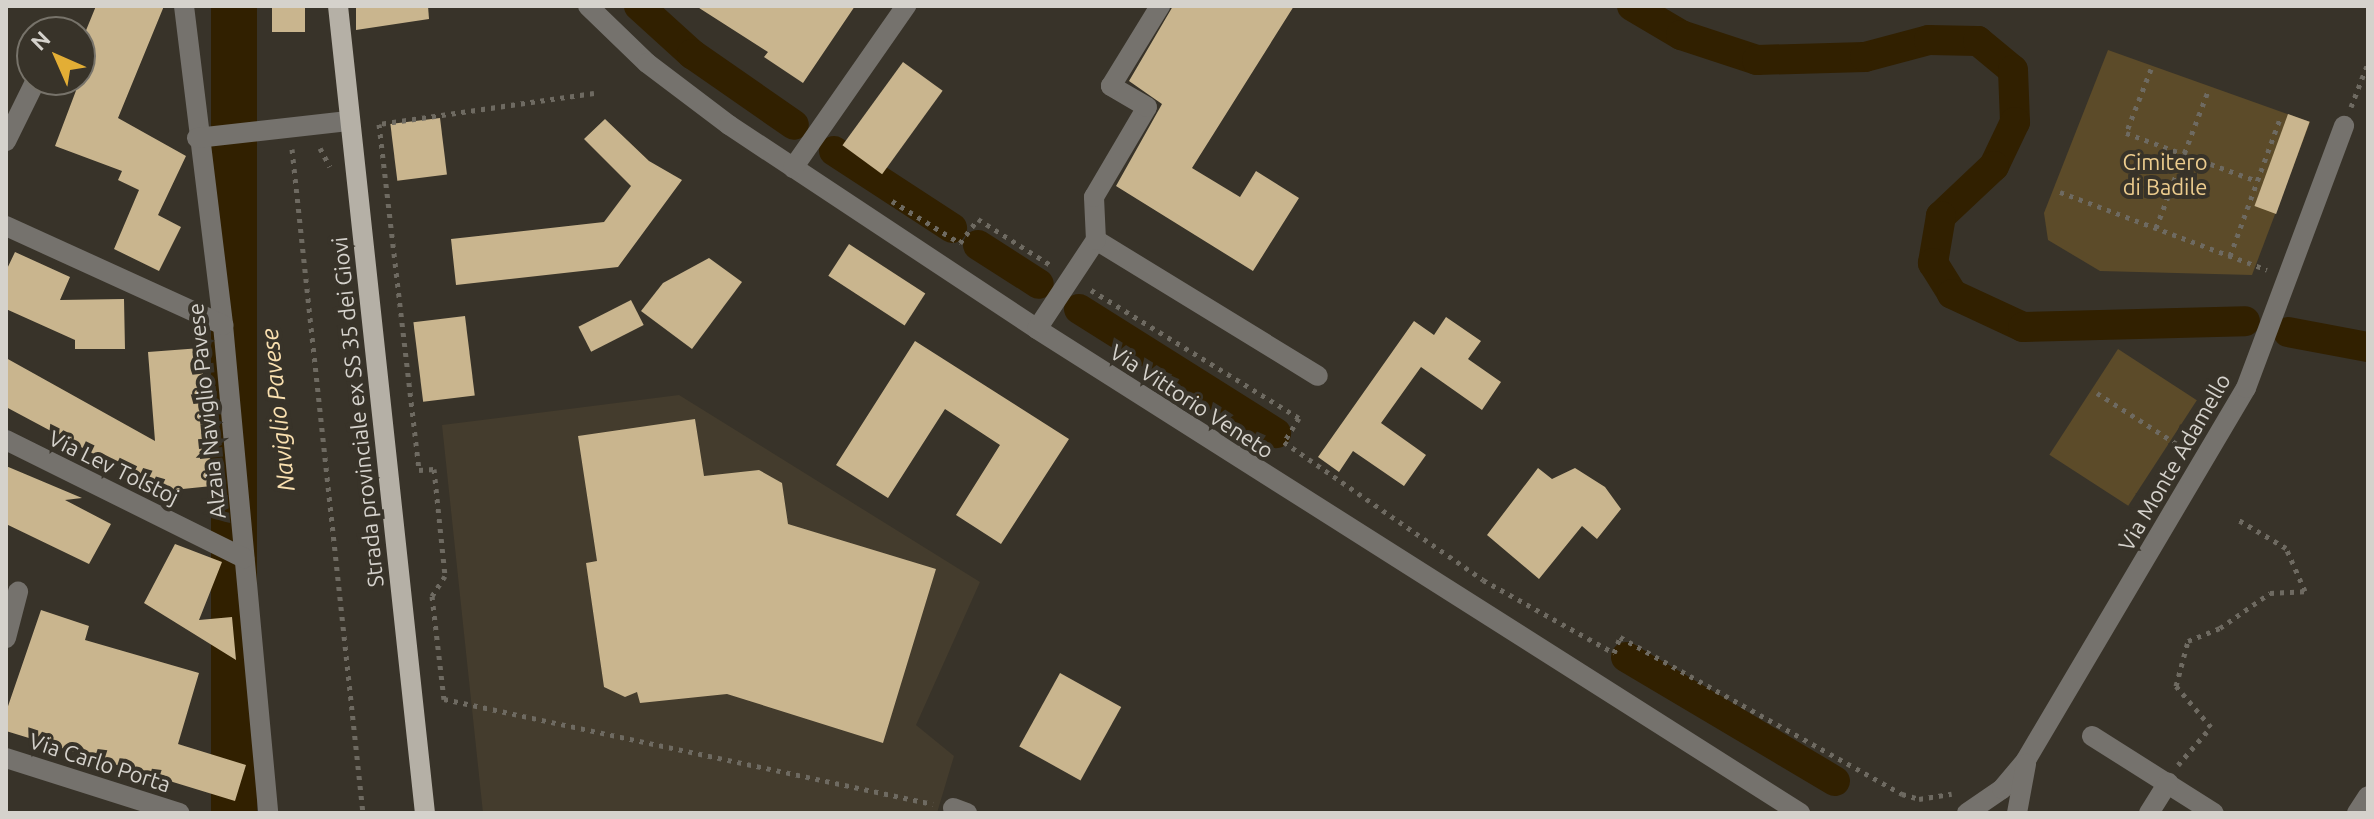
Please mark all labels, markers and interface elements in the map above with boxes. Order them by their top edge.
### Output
north arrow [16,16,96,96]
text: N [25,25,55,55]
park label: Cimitero di Badile [2122,148,2208,200]
street label: Strada provinciale ex SS 35 dei Giovi [325,236,389,588]
street label: Alzaia Naviglio Pavese [182,302,230,520]
water label: Naviglio Pavese [255,327,301,493]
street label: Via Vittorio Veneto [1105,338,1279,464]
street label: Via Monte Adamello [2112,369,2236,555]
street label: Via Lev Tolstoj [45,424,183,510]
street label: Via Carlo Porta [26,727,174,797]

